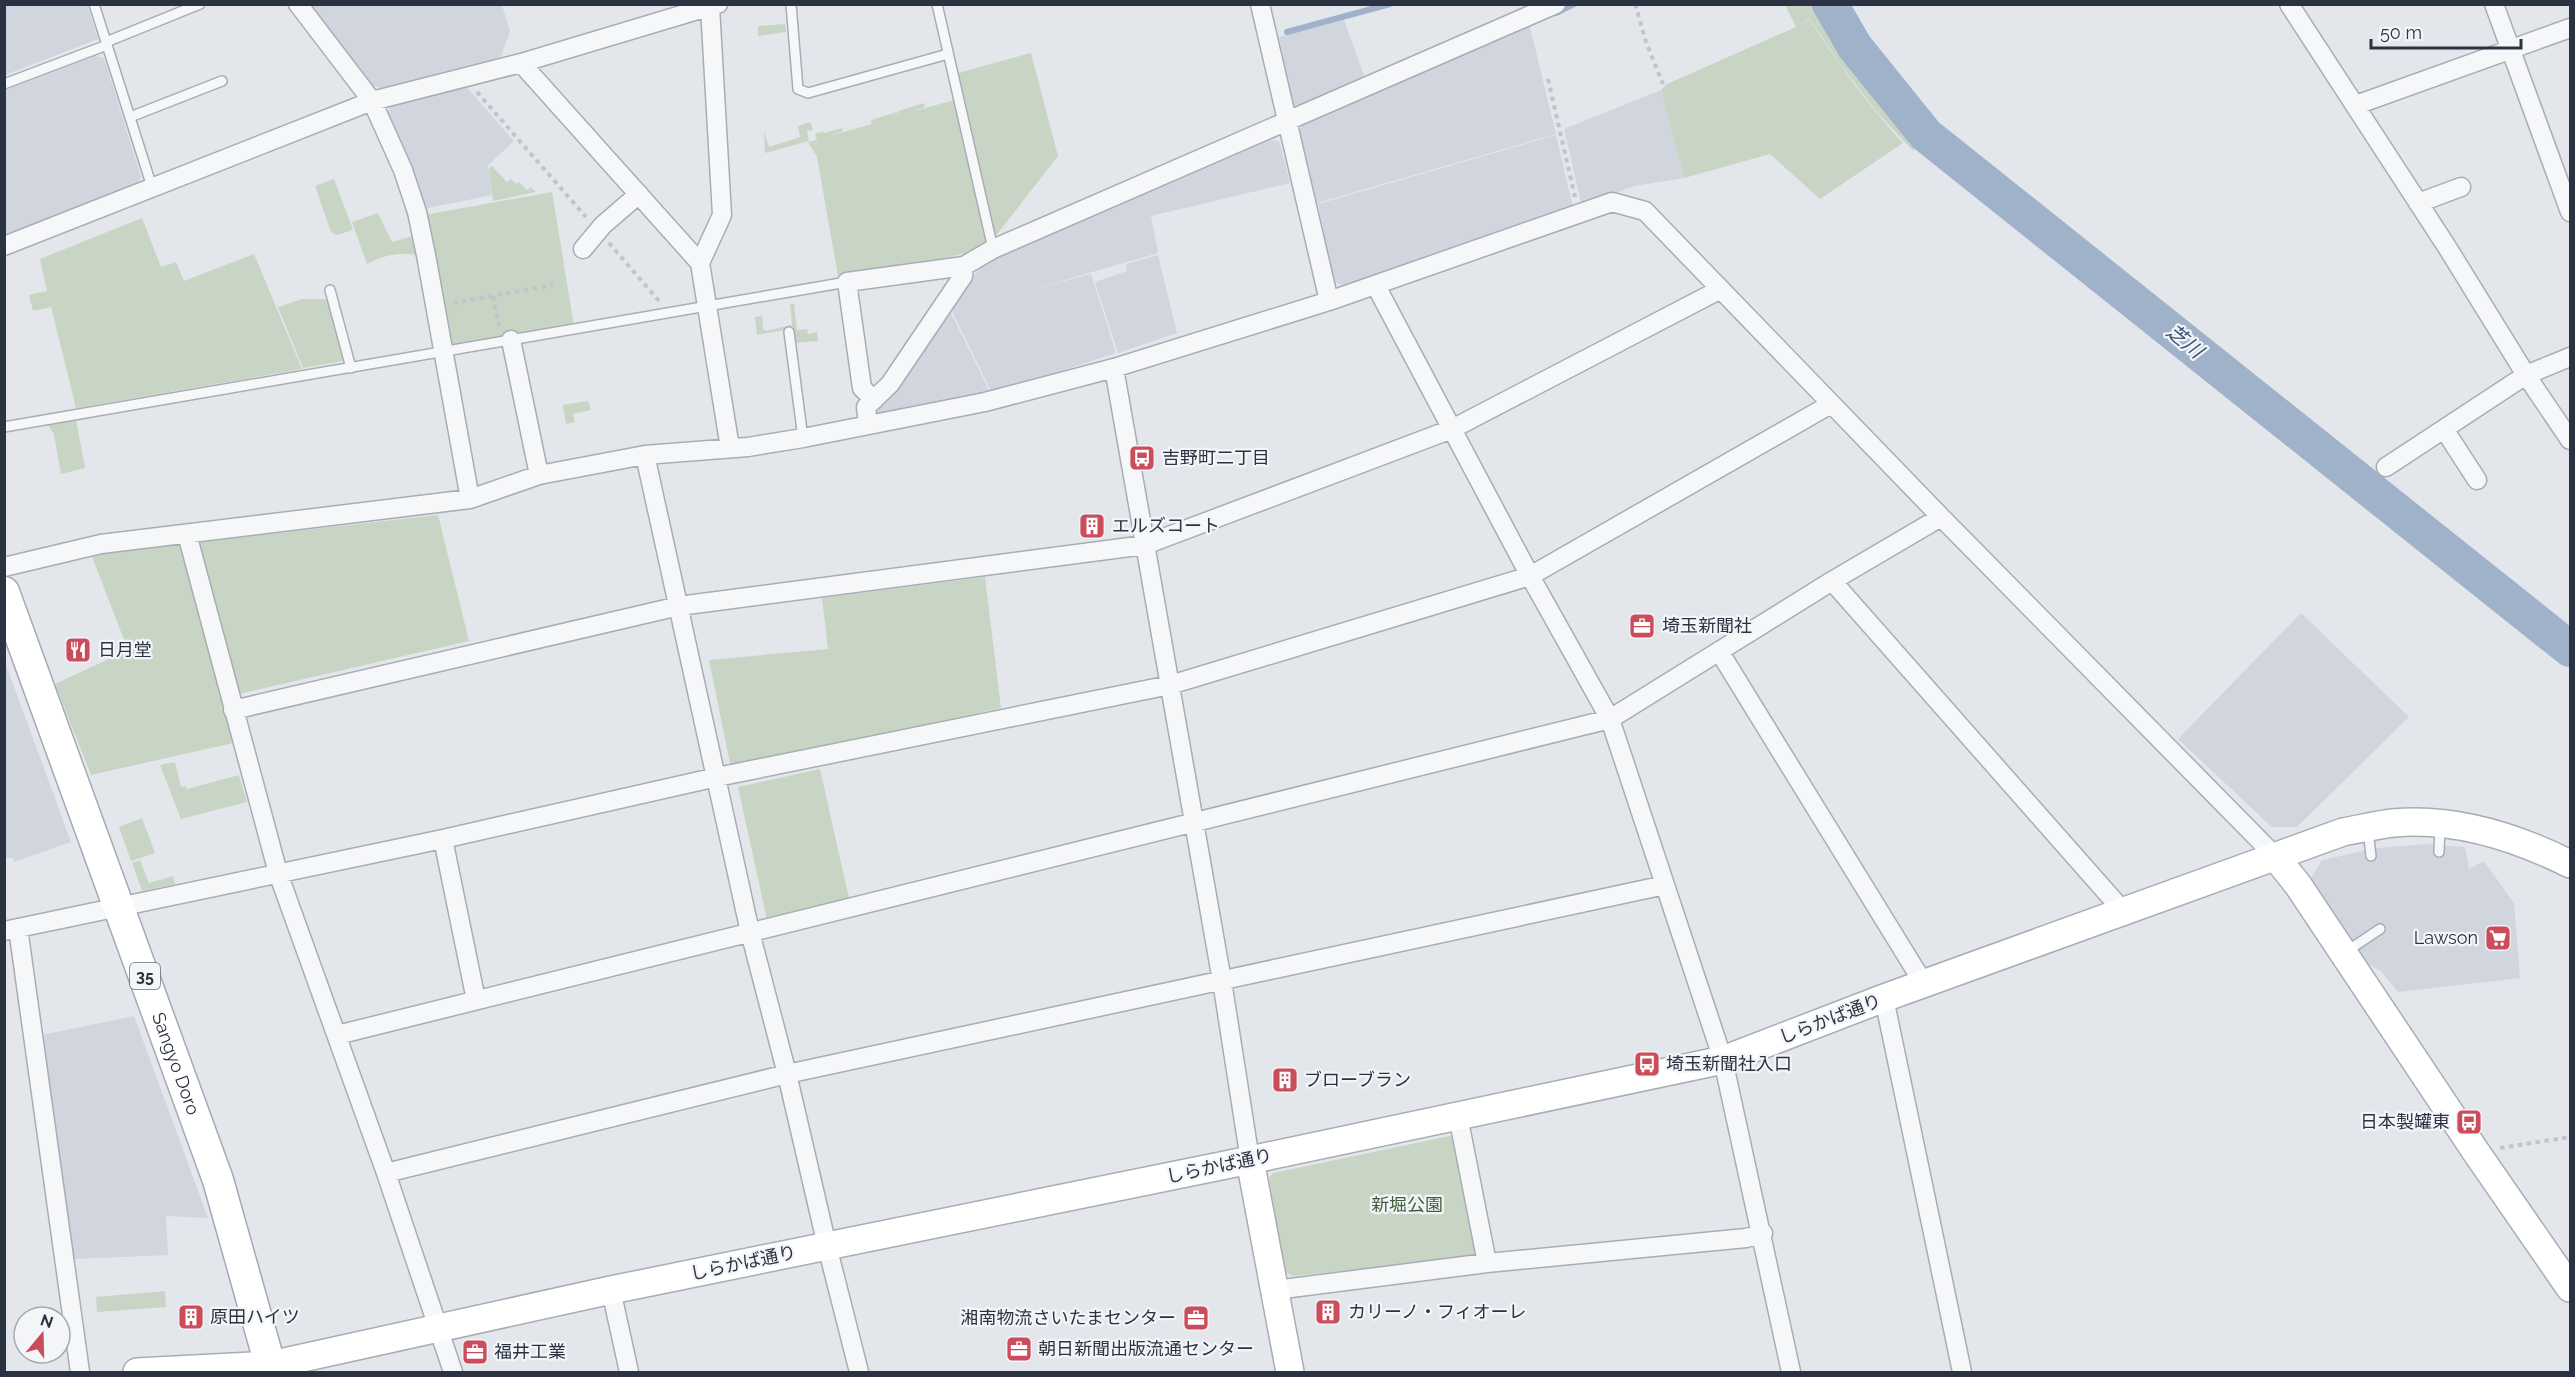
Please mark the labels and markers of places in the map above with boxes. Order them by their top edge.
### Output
bus stop icon: 吉野町二丁目 [1127,443,1157,473]
place label: 吉野町二丁目 [1162,447,1270,468]
building icon: エルズコート [1077,511,1107,541]
place label: エルズコート [1112,515,1220,536]
office icon: 埼玉新聞社 [1627,611,1657,641]
place label: 埼玉新聞社 [1662,615,1752,636]
restaurant icon: 日月堂 [63,635,93,665]
place label: 日月堂 [98,639,152,660]
supermarket icon: Lawson [2483,923,2513,953]
place label: Lawson [2414,927,2478,948]
bus stop icon: 埼玉新聞社入口 [1632,1049,1662,1079]
place label: 埼玉新聞社入口 [1666,1053,1792,1074]
building icon: ブローブラン [1270,1065,1300,1095]
place label: ブローブラン [1304,1069,1411,1090]
bus stop icon: 日本製罐東 [2454,1107,2484,1137]
place label: 日本製罐東 [2360,1111,2450,1132]
building icon: カリーノ・フィオーレ [1313,1297,1343,1327]
place label: カリーノ・フィオーレ [1348,1301,1527,1322]
building icon: 原田ハイツ [176,1302,206,1332]
office icon: 湘南物流さいたまセンター [1181,1303,1211,1333]
place label: 原田ハイツ [210,1306,300,1327]
place label: 湘南物流さいたまセンター [961,1307,1176,1328]
office icon: 朝日新聞出版流通センター [1004,1334,1034,1364]
office icon: 福井工業 [460,1337,490,1367]
place label: 朝日新聞出版流通センター [1038,1338,1254,1359]
place label: 福井工業 [494,1341,566,1362]

